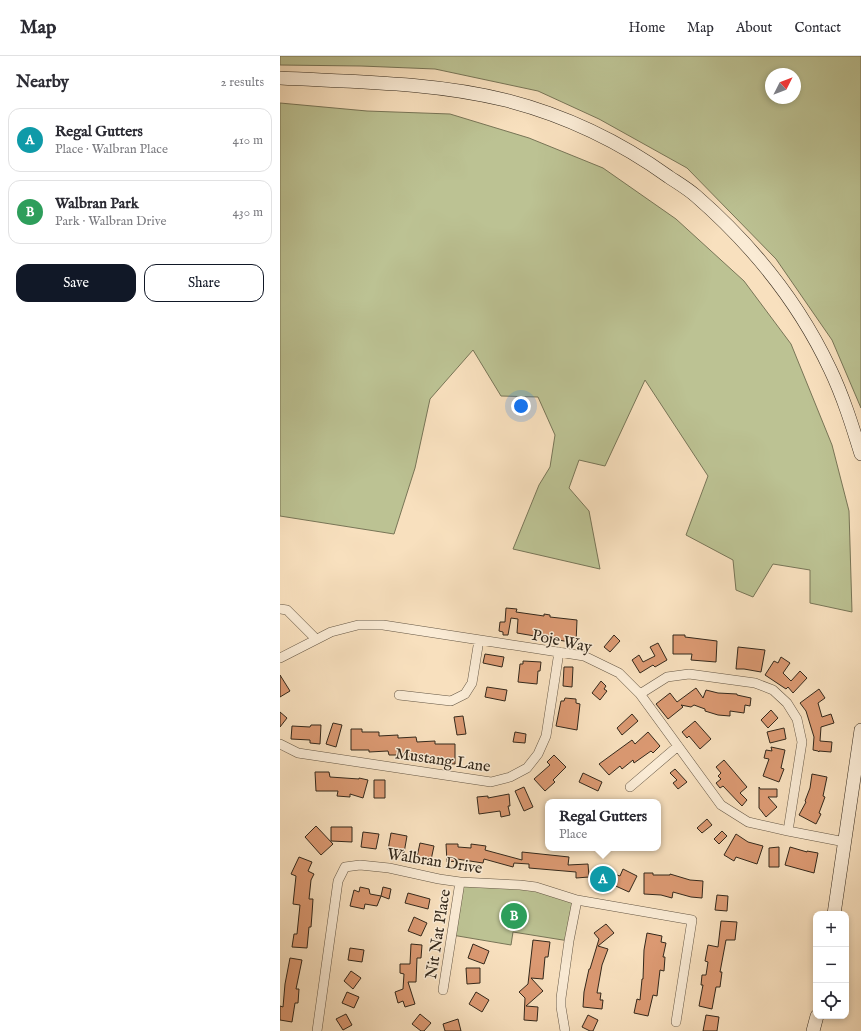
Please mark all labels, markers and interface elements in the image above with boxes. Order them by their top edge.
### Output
text: Map [20,16,56,40]
text: Home [629,19,665,37]
text: Map [687,19,714,37]
text: About [736,19,772,37]
text: Contact [794,19,841,37]
north arrow [765,68,801,104]
text: Nearby [16,72,69,93]
text: 2 results [220,74,264,91]
text: Regal Gutters [55,122,143,141]
text: A [26,132,34,149]
text: 410 m [233,132,263,149]
text: Place · Walbran Place [55,141,168,158]
text: Walbran Park [55,194,139,213]
text: B [26,204,34,221]
text: 430 m [233,204,263,221]
text: Park · Walbran Drive [55,213,166,230]
button: Save [16,264,136,302]
button: Share [144,264,264,302]
your location [511,396,531,416]
street label: Poje Way [530,626,594,658]
street label: Mustang Lane [394,744,492,778]
popup [545,799,661,851]
text: Regal Gutters [559,807,647,826]
text: Place [559,826,587,843]
street label: Walbran Drive [386,845,484,879]
pin: A [590,864,616,894]
street label: Nit Nat Place [422,888,456,981]
pin: B [501,901,527,931]
map controls [813,911,849,1019]
button: + [813,911,849,947]
button: − [813,947,849,983]
button: locate [813,983,849,1019]

